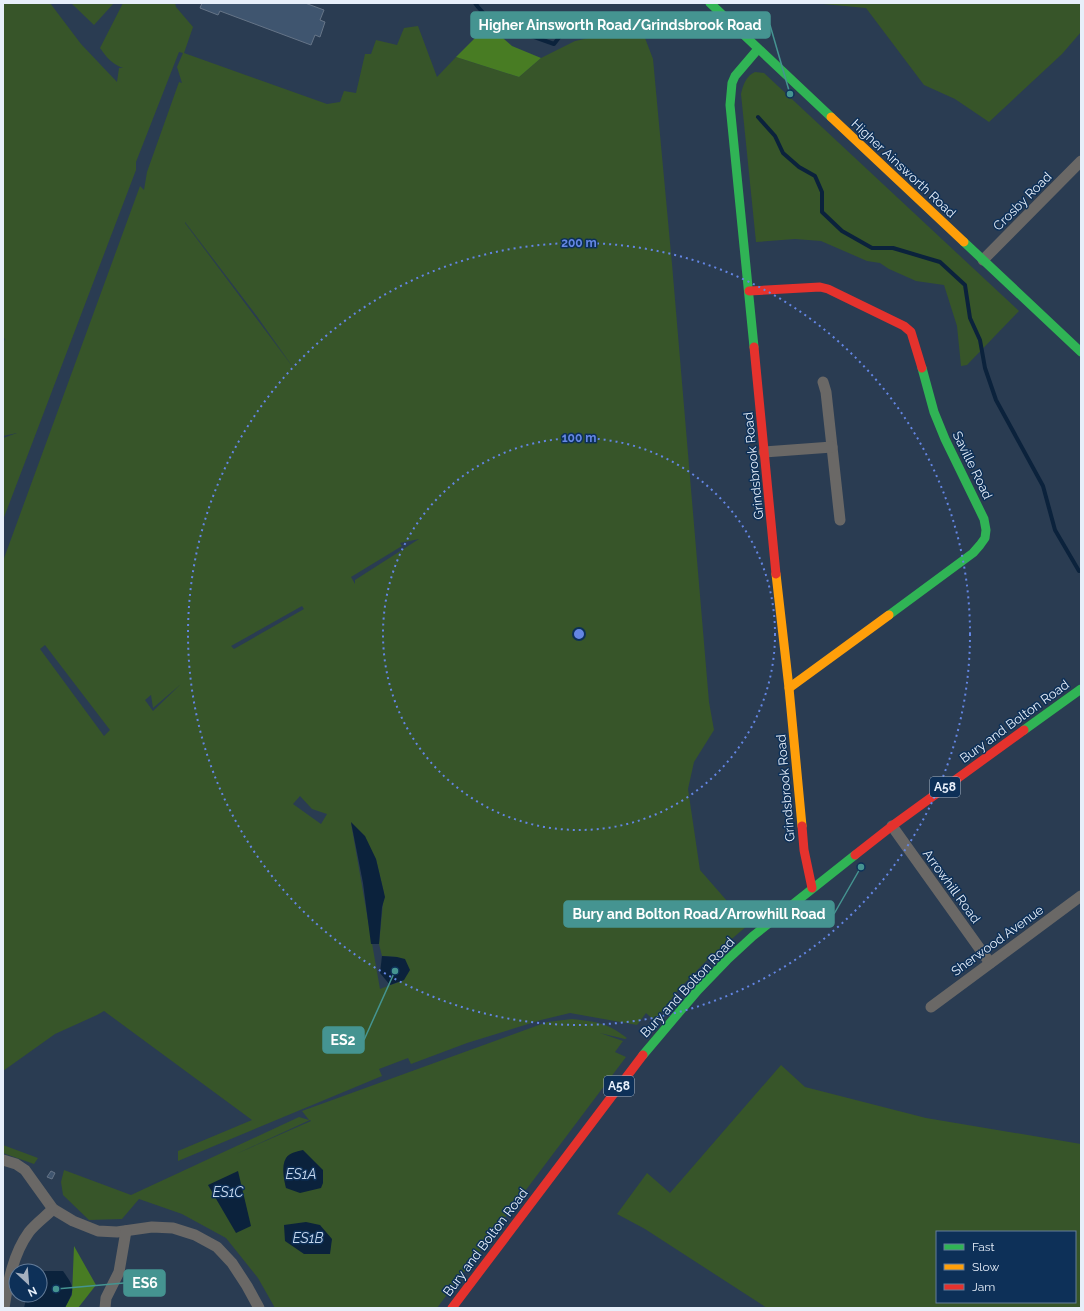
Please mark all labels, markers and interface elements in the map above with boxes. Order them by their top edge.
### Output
callout: Higher Ainsworth Road/Grindsbrook Road [471,12,770,38]
text: Higher Ainsworth Road/Grindsbrook Road [479,17,762,33]
street label: Higher Ainsworth Road [848,116,959,221]
street label: Crosby Road [990,169,1055,234]
text: 200 m [561,236,597,250]
street label: Grindsbrook Road [740,412,767,520]
street label: Saville Road [950,429,995,502]
text: 100 m [562,431,596,445]
centre of rings [572,627,586,641]
street label: Bury and Bolton Road [957,677,1072,766]
street label: Grindsbrook Road [773,734,798,842]
road number: A58 [930,777,960,797]
street label: Arrowhill Road [920,847,983,926]
callout: Bury and Bolton Road/Arrowhill Road [564,901,834,927]
street label: Sherwood Avenue [948,902,1047,979]
text: Bury and Bolton Road/Arrowhill Road [572,906,826,922]
street label: Bury and Bolton Road [637,934,738,1040]
callout: ES2 [323,1027,364,1053]
text: ES2 [331,1032,356,1048]
road number: A58 [604,1076,634,1096]
water label: ES1A [285,1166,317,1182]
water label: ES1C [212,1184,244,1200]
street label: Bury and Bolton Road [440,1185,531,1299]
water label: ES1B [293,1230,324,1246]
legend [936,1231,1076,1303]
text: Fast [972,1240,995,1254]
text: Slow [972,1260,999,1274]
north arrow [8,1263,48,1303]
callout: ES6 [124,1270,165,1296]
text: ES6 [132,1275,158,1291]
text: Jam [972,1280,995,1294]
text: N [26,1284,39,1299]

